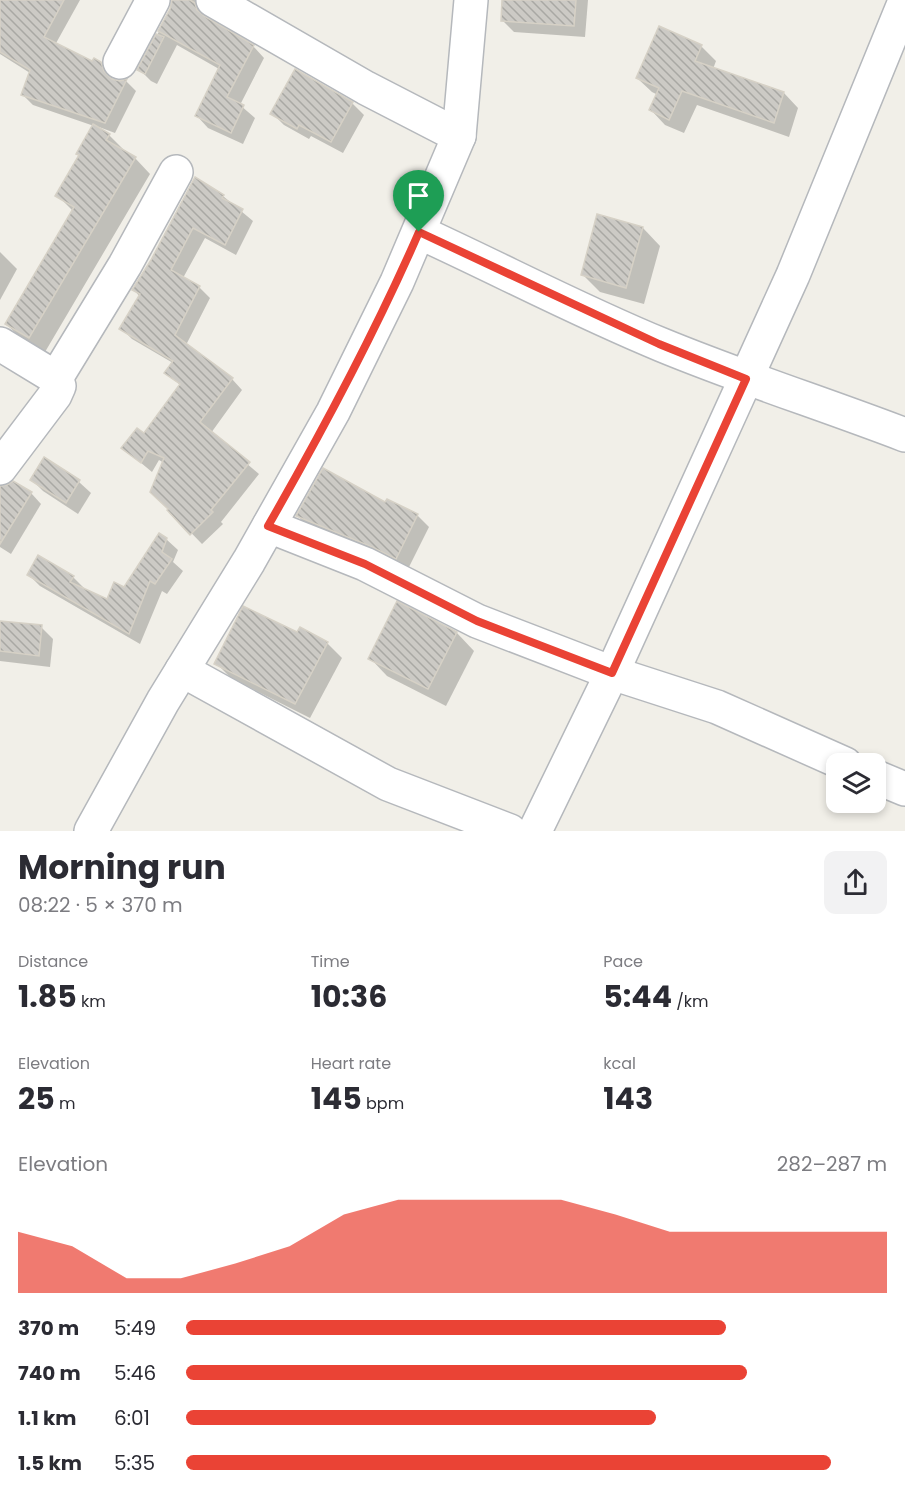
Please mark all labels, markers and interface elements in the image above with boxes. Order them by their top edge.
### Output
pin [393,170,444,232]
icon: arrive [402,179,435,212]
map controls [826,753,886,813]
button: layers [826,753,886,813]
text: Morning run [18,844,226,891]
button: share [824,851,887,914]
text: 08:22 · 5 × 370 m [18,891,183,919]
text: Distance [18,950,88,973]
text: Time [311,950,350,973]
text: Pace [603,950,643,973]
text: 1.85 [18,975,77,1018]
text: 10:36 [311,975,387,1018]
text: 5:44 [603,975,672,1018]
text: km [77,990,106,1013]
text: /km [672,990,709,1013]
text: Elevation [18,1052,90,1075]
text: Heart rate [311,1052,391,1075]
text: kcal [603,1052,636,1075]
text: 25 [18,1077,55,1120]
text: 145 [311,1077,362,1120]
text: 143 [603,1077,653,1120]
text: m [55,1092,75,1115]
text: bpm [362,1092,404,1115]
text: Elevation [18,1150,108,1178]
text: 282–287 m [777,1150,887,1178]
text: 370 m [18,1314,79,1342]
text: 5:49 [114,1314,156,1342]
text: 740 m [18,1359,81,1387]
text: 5:46 [114,1359,156,1387]
text: 1.1 km [18,1404,76,1432]
text: 6:01 [114,1404,150,1432]
text: 1.5 km [18,1449,82,1477]
text: 5:35 [114,1449,155,1477]

